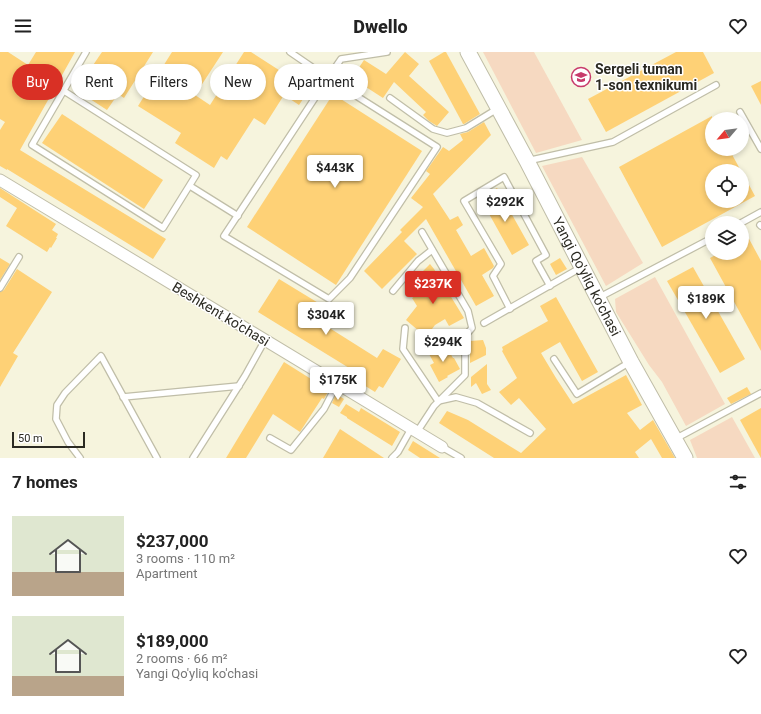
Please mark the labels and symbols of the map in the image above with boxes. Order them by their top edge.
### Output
place label: Sergeli tuman 1-son texnikumi [595,61,697,93]
school or university icon: Sergeli tuman 1-son texnikumi [570,66,592,88]
north arrow [705,112,749,156]
pin: $443K [307,155,363,189]
pin: $292K [477,189,533,223]
street label: Yangi Qo'yliq ko'chasi [549,214,624,339]
pin: $237K [405,271,461,305]
street label: Beshkent ko'chasi [169,279,273,349]
pin: $189K [678,286,734,320]
pin: $304K [298,302,354,336]
pin: $294K [415,329,471,363]
pin: $175K [310,367,366,401]
scale bar [12,430,85,449]

